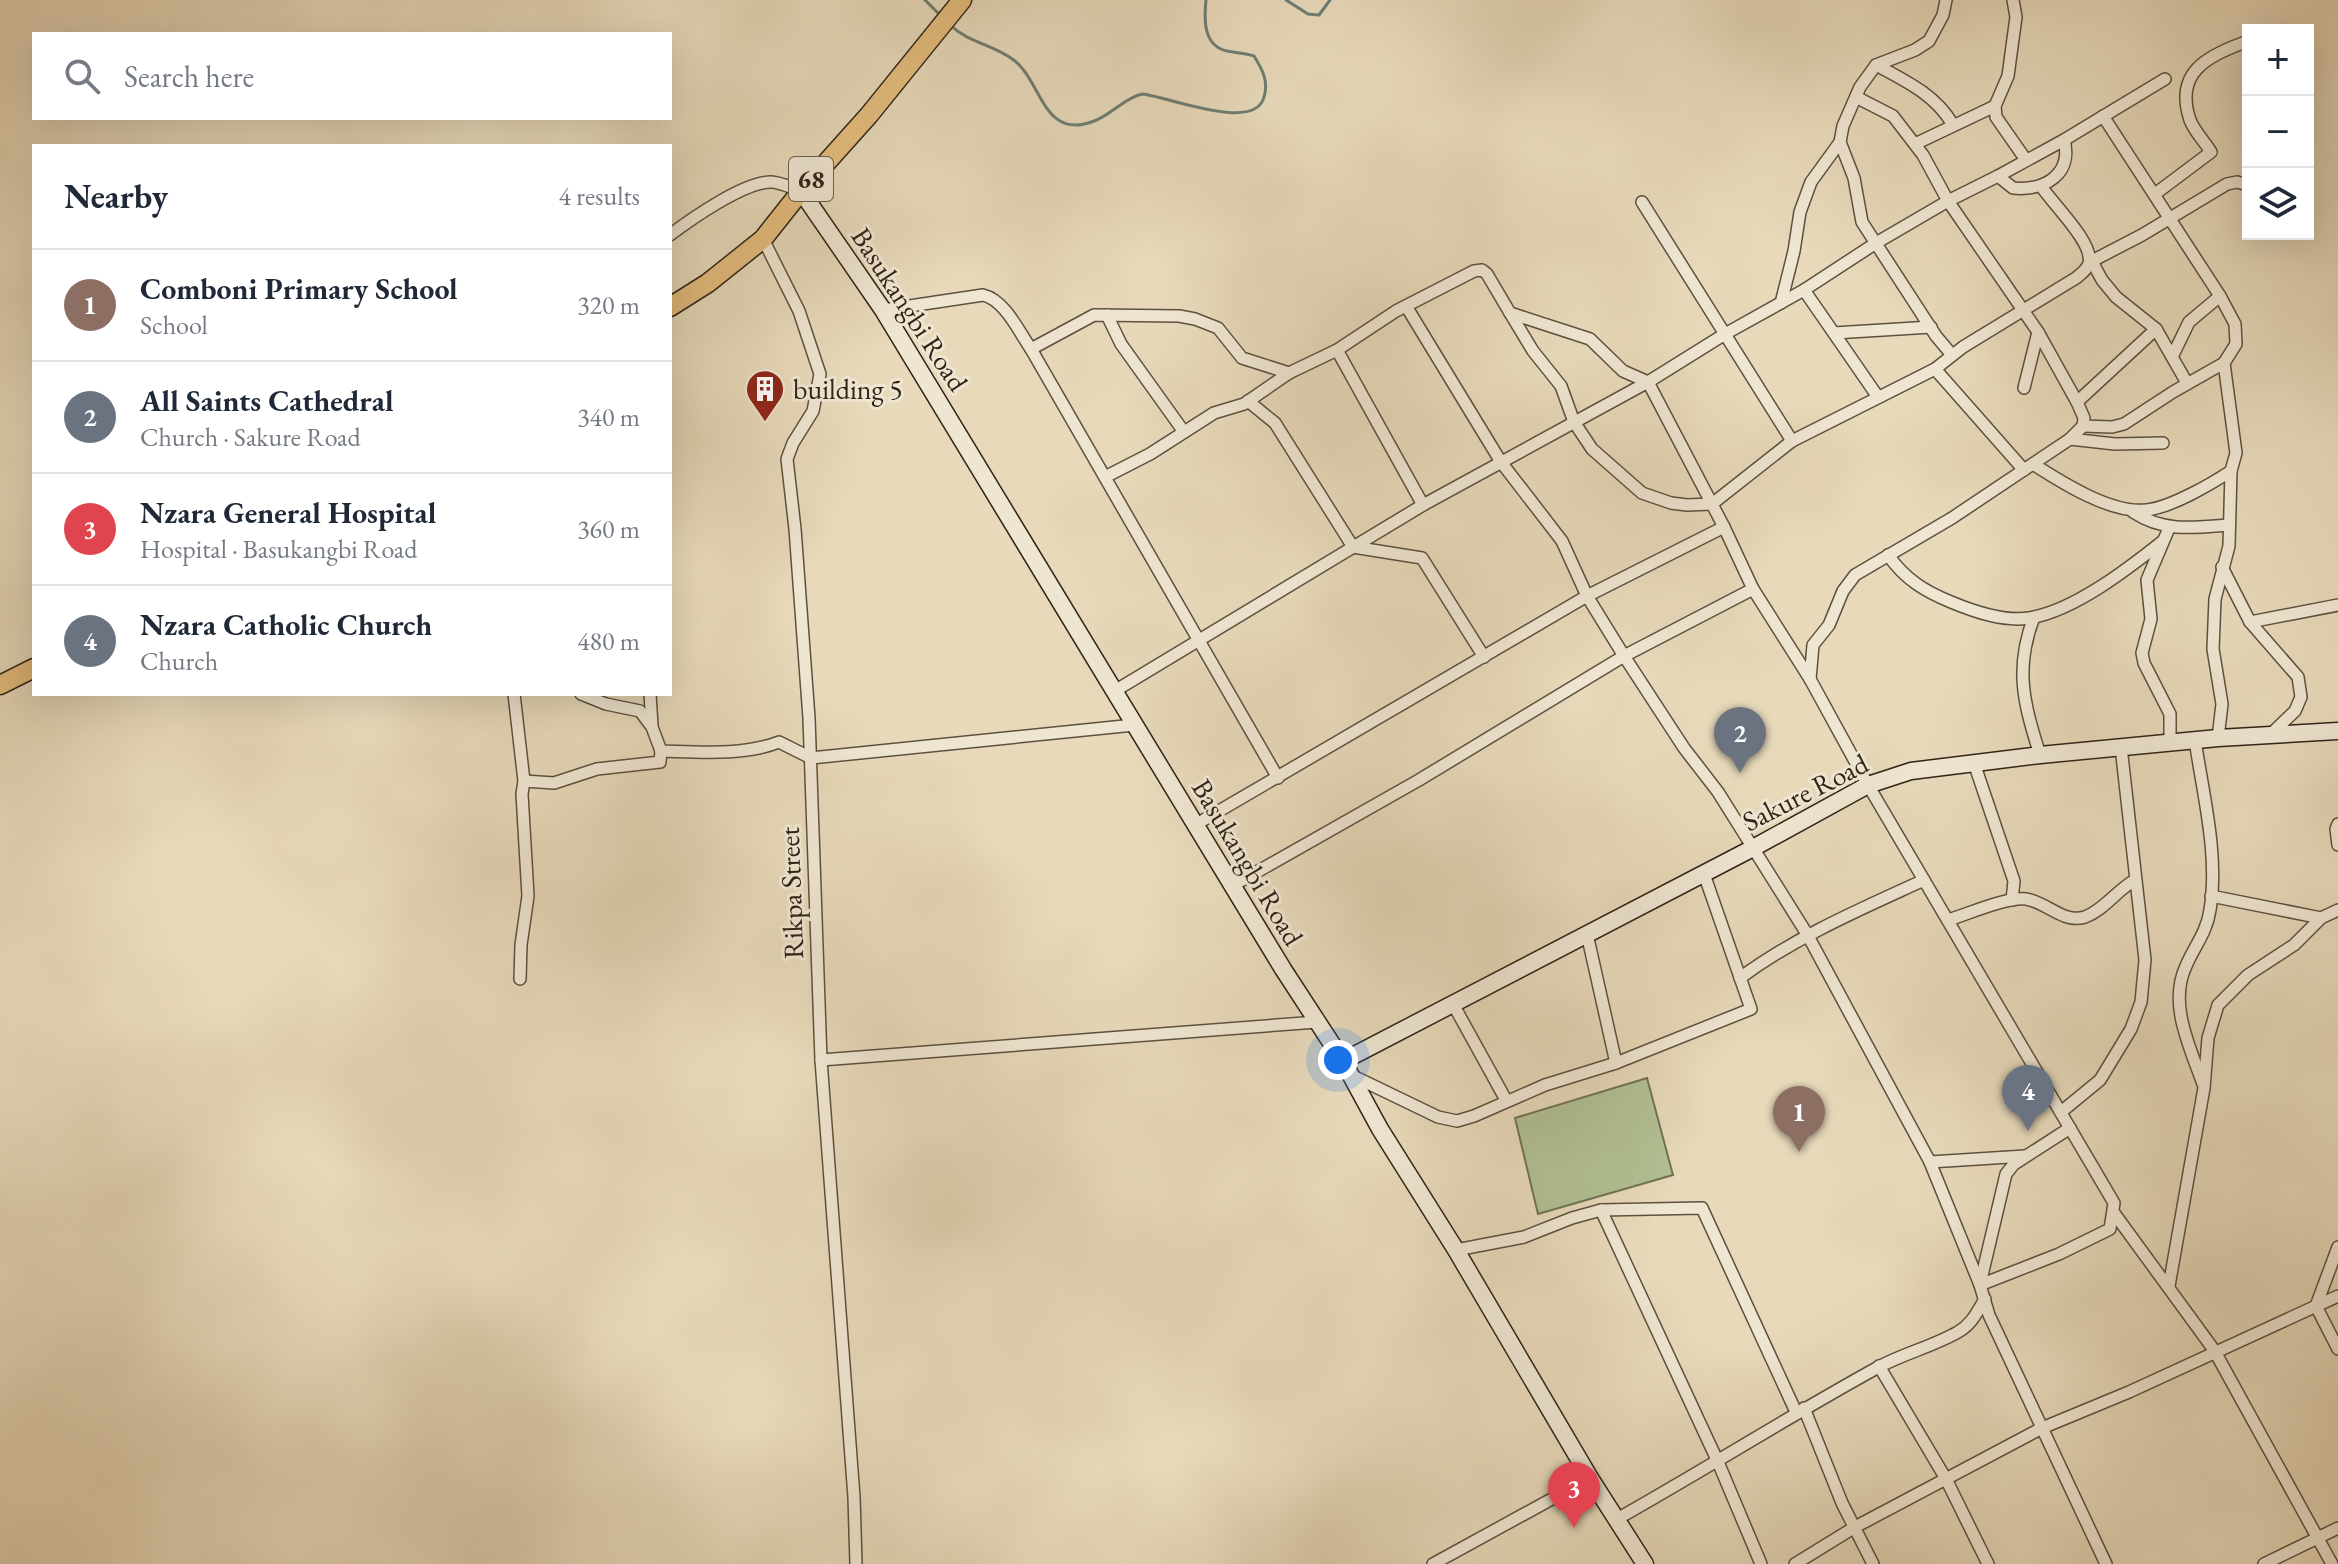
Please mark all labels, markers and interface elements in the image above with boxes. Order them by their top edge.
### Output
map controls [2242,24,2314,240]
button: + [2242,24,2314,96]
search box [32,32,672,120]
icon: search [60,54,104,98]
text: Search here [124,57,254,96]
button: − [2242,96,2314,168]
road number: 68 [789,157,833,201]
button: layers [2242,168,2314,240]
text: Nearby [64,174,168,218]
text: 4 results [559,179,640,213]
street label: Basukangbi Road [844,220,977,398]
text: Comboni Primary School [140,269,458,308]
text: 1 [83,288,97,322]
text: 320 m [577,288,640,322]
text: School [140,308,208,342]
building icon: building 5 [744,368,786,423]
place label: building 5 [793,371,903,407]
text: All Saints Cathedral [140,381,394,420]
text: 2 [83,400,97,434]
text: 340 m [577,400,640,434]
text: Church · Sakure Road [140,420,361,454]
text: Nzara General Hospital [140,493,436,532]
text: 3 [83,512,97,546]
text: 360 m [577,512,640,546]
text: Hospital · Basukangbi Road [140,532,417,566]
text: Nzara Catholic Church [140,605,432,644]
text: 4 [83,624,97,658]
text: 480 m [577,624,640,658]
text: Church [140,644,218,678]
pin: 2 [1714,707,1766,773]
street label: Sakure Road [1736,745,1875,839]
street label: Basukangbi Road [1184,772,1312,953]
street label: Rikpa Street [771,826,811,960]
your location [1318,1040,1358,1080]
pin: 4 [2002,1065,2054,1131]
pin: 1 [1773,1086,1825,1152]
pin: 3 [1548,1462,1600,1528]

